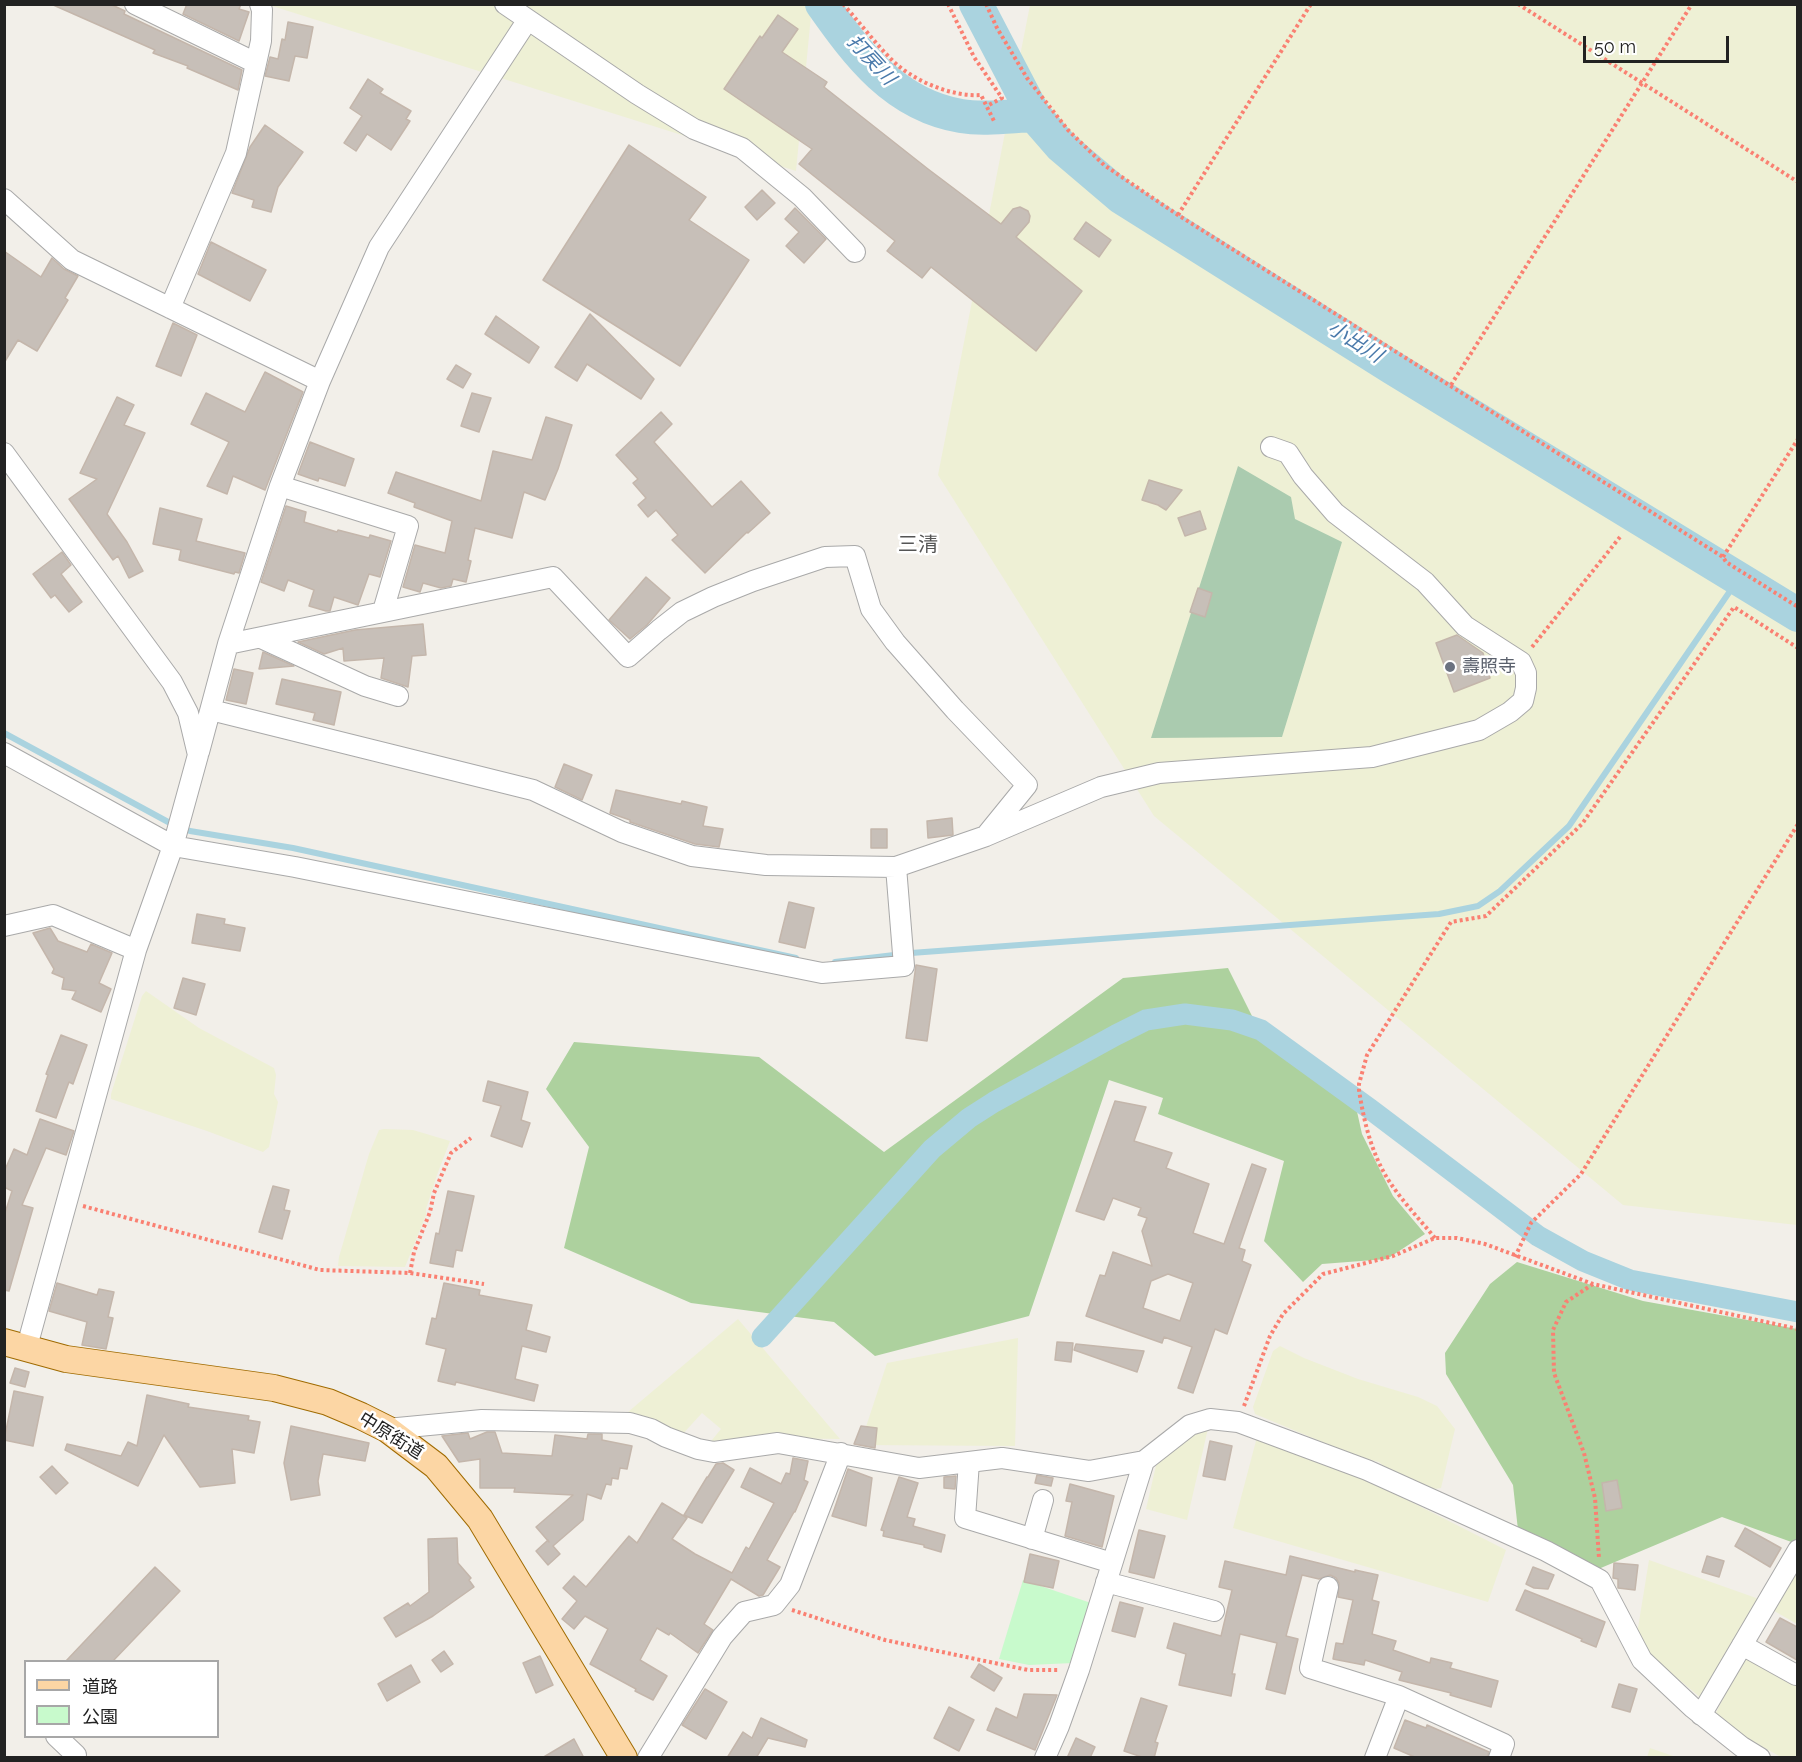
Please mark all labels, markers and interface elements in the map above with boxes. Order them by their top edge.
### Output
scale bar [1586,24,1732,62]
water label: 打戻川 [842,30,900,90]
text: 50 m [1594,36,1636,57]
water label: 小出川 [1323,316,1387,368]
district label: 三清 [898,533,938,557]
place label: 壽照寺 [1462,656,1516,678]
marker: 壽照寺 [1443,660,1457,674]
street label: 中原街道 [355,1408,427,1464]
legend [24,1660,219,1738]
text: 道路 [82,1676,118,1697]
text: 公園 [82,1706,118,1727]

